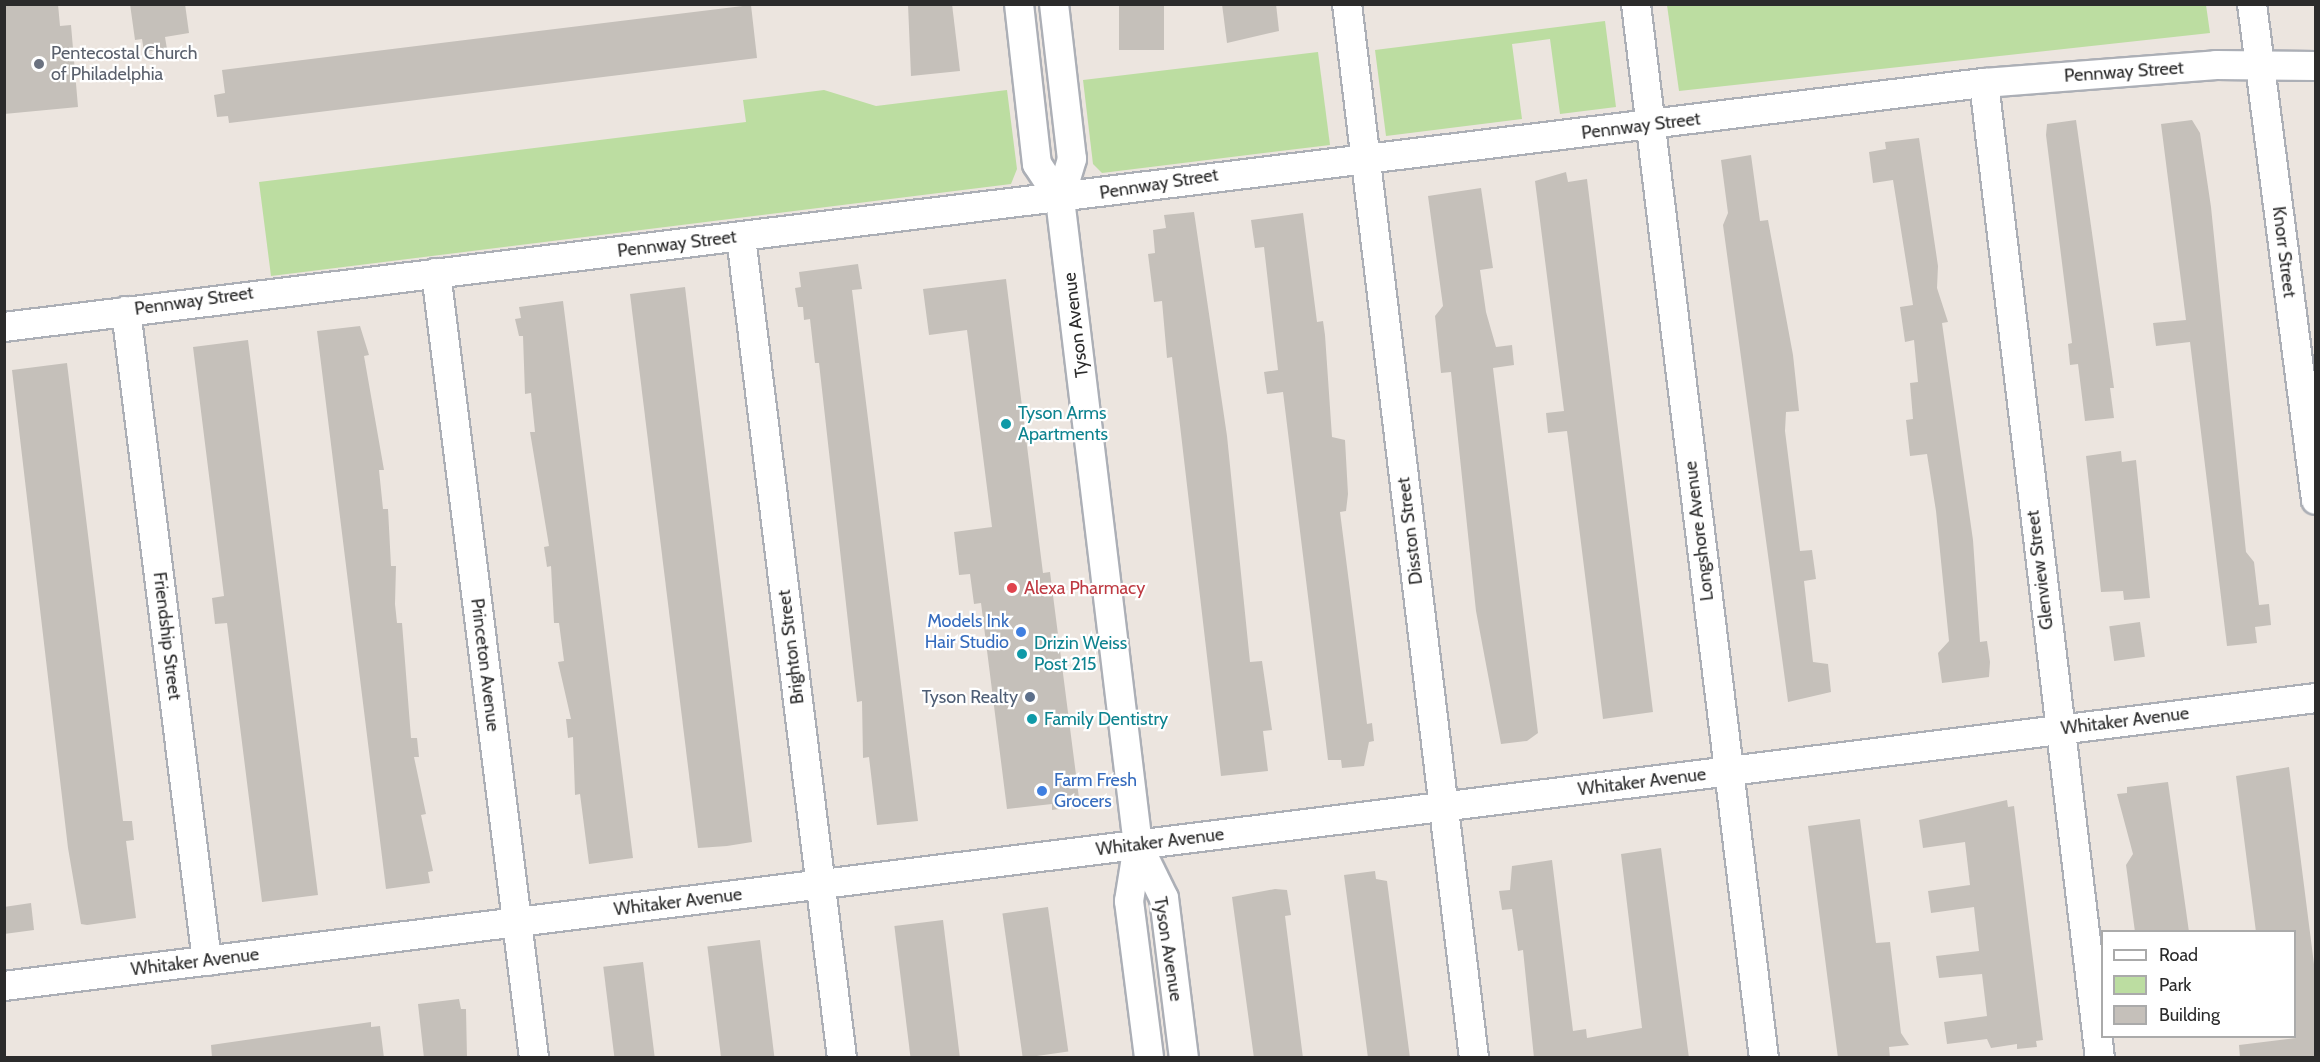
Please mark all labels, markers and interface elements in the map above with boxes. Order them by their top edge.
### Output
place label: Pentecostal Church of Philadelphia [51,43,197,86]
marker: Pentecostal Church of Philadelphia [32,57,46,71]
street label: Pennway Street [2063,57,2185,87]
street label: Pennway Street [1580,108,1702,144]
street label: Pennway Street [1098,164,1220,204]
street label: Knorr Street [2268,205,2300,299]
street label: Pennway Street [616,226,738,262]
street label: Tyson Avenue [1059,271,1093,379]
street label: Pennway Street [133,282,255,320]
place label: Tyson Arms Apartments [1018,403,1108,446]
marker: Tyson Arms Apartments [999,417,1013,431]
street label: Longshore Avenue [1680,460,1718,602]
street label: Disston Street [1393,476,1427,586]
street label: Glenview Street [2022,509,2058,631]
street label: Friendship Street [148,571,186,701]
place label: Alexa Pharmacy [1024,577,1145,599]
marker: Alexa Pharmacy [1005,581,1019,595]
street label: Brighton Street [773,589,809,705]
street label: Princeton Avenue [466,597,504,733]
place label: Models Ink Hair Studio [925,611,1009,654]
marker: Models Ink Hair Studio [1014,625,1028,639]
place label: Drizin Weiss Post 215 [1034,633,1127,676]
marker: Drizin Weiss Post 215 [1015,647,1029,661]
place label: Tyson Realty [922,686,1018,708]
marker: Tyson Realty [1023,690,1037,704]
street label: Whitaker Avenue [2060,702,2190,740]
place label: Family Dentistry [1044,708,1168,730]
marker: Family Dentistry [1025,712,1039,726]
street label: Whitaker Avenue [1577,763,1707,801]
place label: Farm Fresh Grocers [1054,770,1137,812]
marker: Farm Fresh Grocers [1035,784,1049,798]
street label: Whitaker Avenue [1095,823,1225,861]
street label: Whitaker Avenue [613,883,743,921]
street label: Tyson Avenue [1149,895,1187,1003]
legend [2101,930,2296,1038]
street label: Whitaker Avenue [130,943,260,981]
text: Road [2159,944,2198,966]
text: Park [2159,974,2191,996]
text: Building [2159,1004,2220,1026]

